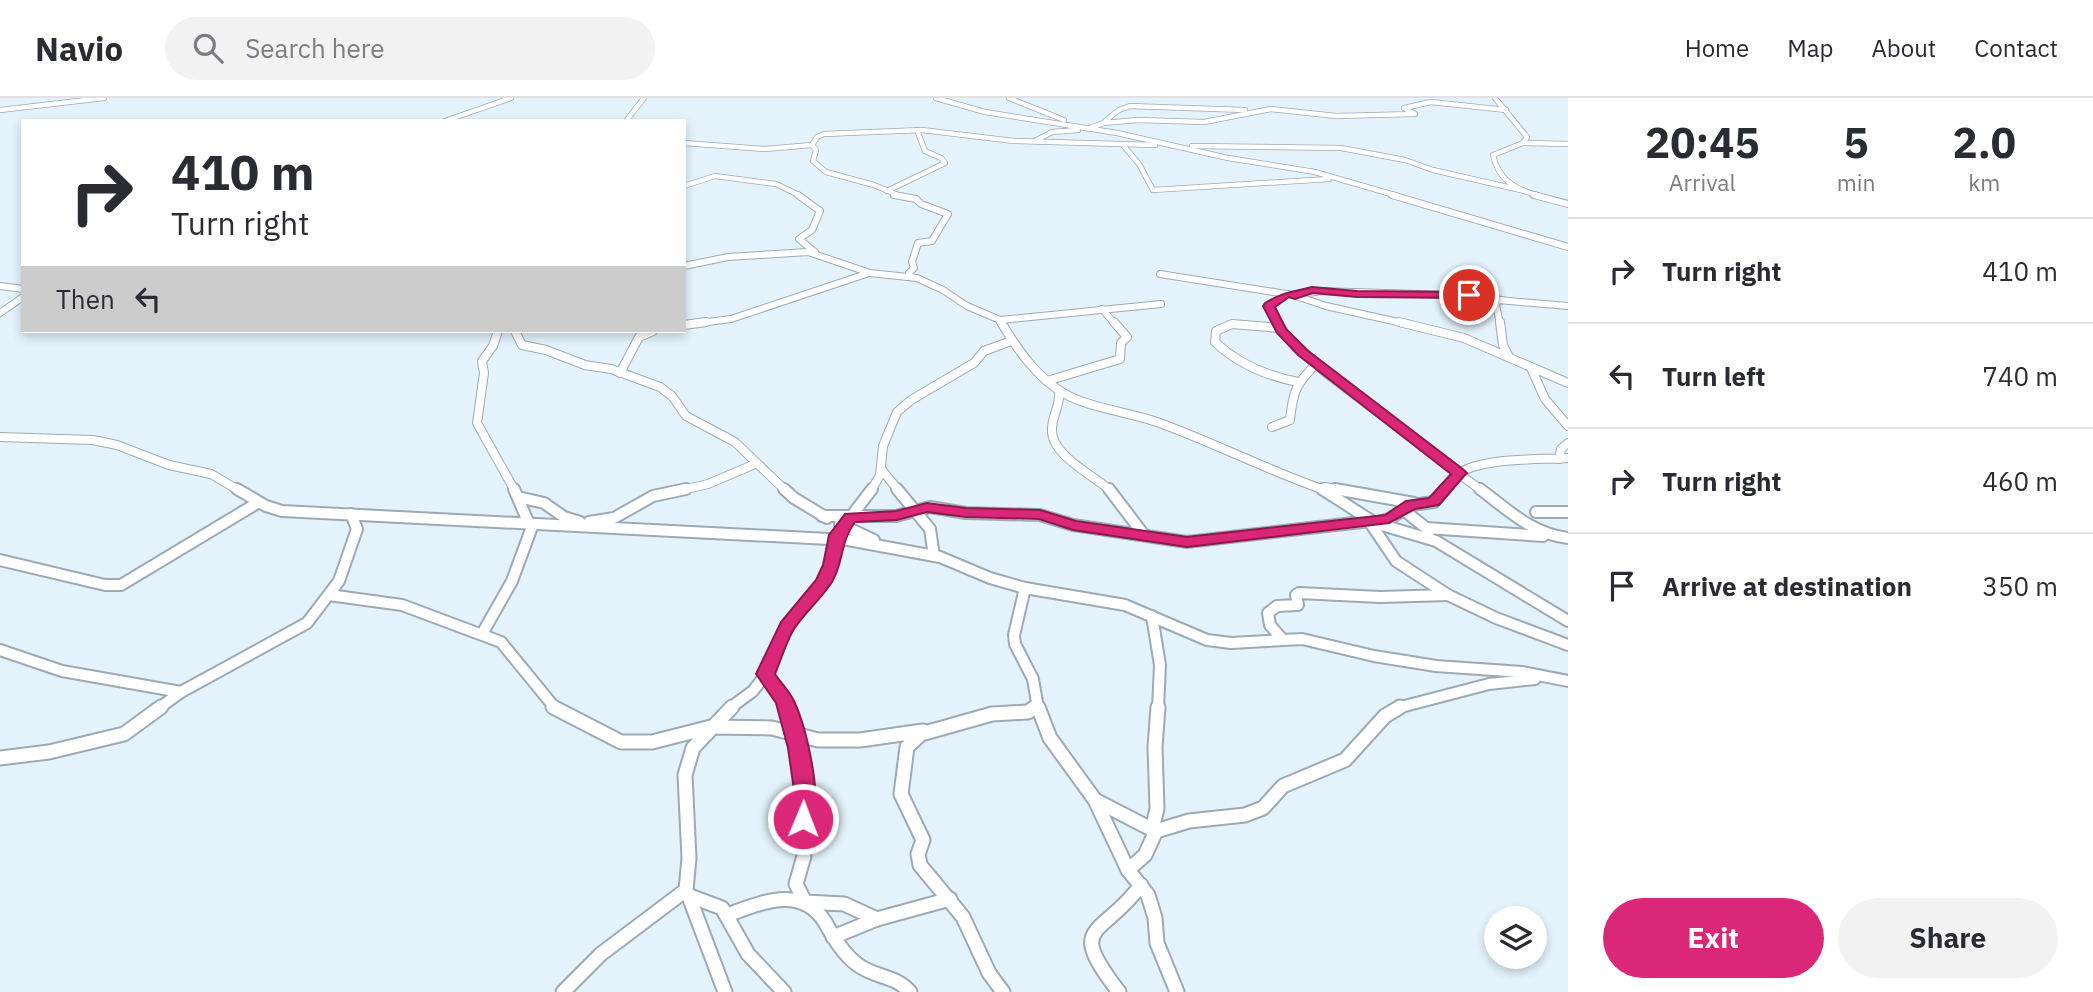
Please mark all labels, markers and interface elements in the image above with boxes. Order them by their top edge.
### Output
search box [165,17,655,80]
text: Navio [35,27,123,70]
icon: search [189,29,227,67]
text: Search here [245,31,385,65]
text: Home [1685,32,1749,64]
text: Map [1787,32,1833,64]
text: About [1871,32,1936,64]
text: Contact [1974,32,2058,64]
text: 20:45 [1645,115,1760,170]
text: 5 [1844,115,1869,170]
text: 2.0 [1953,115,2016,170]
text: 410 m [171,140,315,203]
icon: right [56,147,147,238]
text: Arrival [1669,167,1736,197]
text: min [1837,167,1876,197]
text: km [1968,167,2000,197]
text: Turn right [171,202,309,244]
icon: right [1603,252,1641,290]
text: Turn right [1662,254,1781,288]
text: 410 m [1982,254,2058,288]
pin [1439,265,1499,325]
icon: arrive [1450,276,1488,314]
icon: left [129,280,167,318]
text: Then [56,282,115,316]
icon: left [1603,357,1641,395]
text: Turn left [1662,359,1765,393]
text: 740 m [1982,359,2058,393]
icon: right [1603,462,1641,500]
text: Turn right [1662,464,1781,498]
text: 460 m [1982,464,2058,498]
icon: arrive [1603,567,1641,605]
text: Arrive at destination [1662,569,1912,603]
text: 350 m [1982,569,2058,603]
position arrow [766,782,840,856]
button: Exit [1603,898,1824,978]
button: Share [1838,898,2058,978]
map controls [1484,906,1547,969]
button: layers [1484,906,1547,969]

